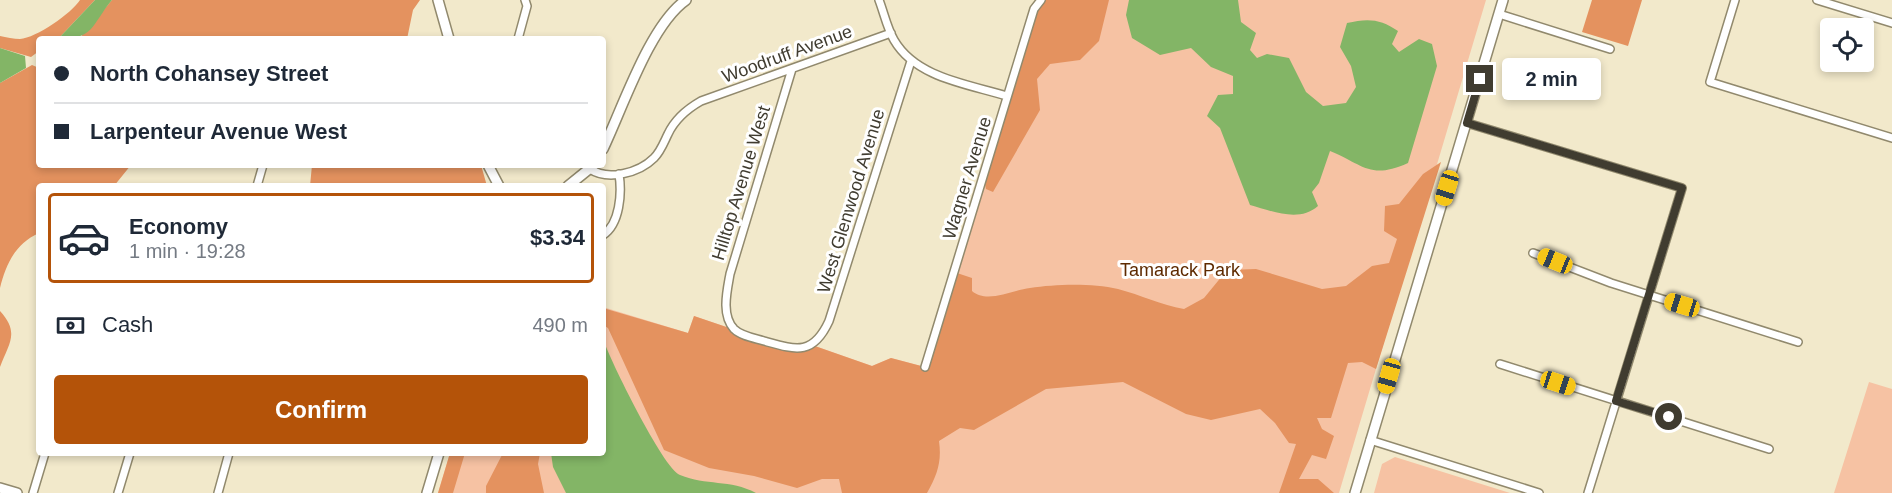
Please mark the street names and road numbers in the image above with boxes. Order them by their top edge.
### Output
street label: Woodruff Avenue [719,21,855,87]
street label: Hilltop Avenue West [708,103,774,263]
street label: West Glenwood Avenue [813,107,889,295]
street label: Wagner Avenue [939,114,995,242]

